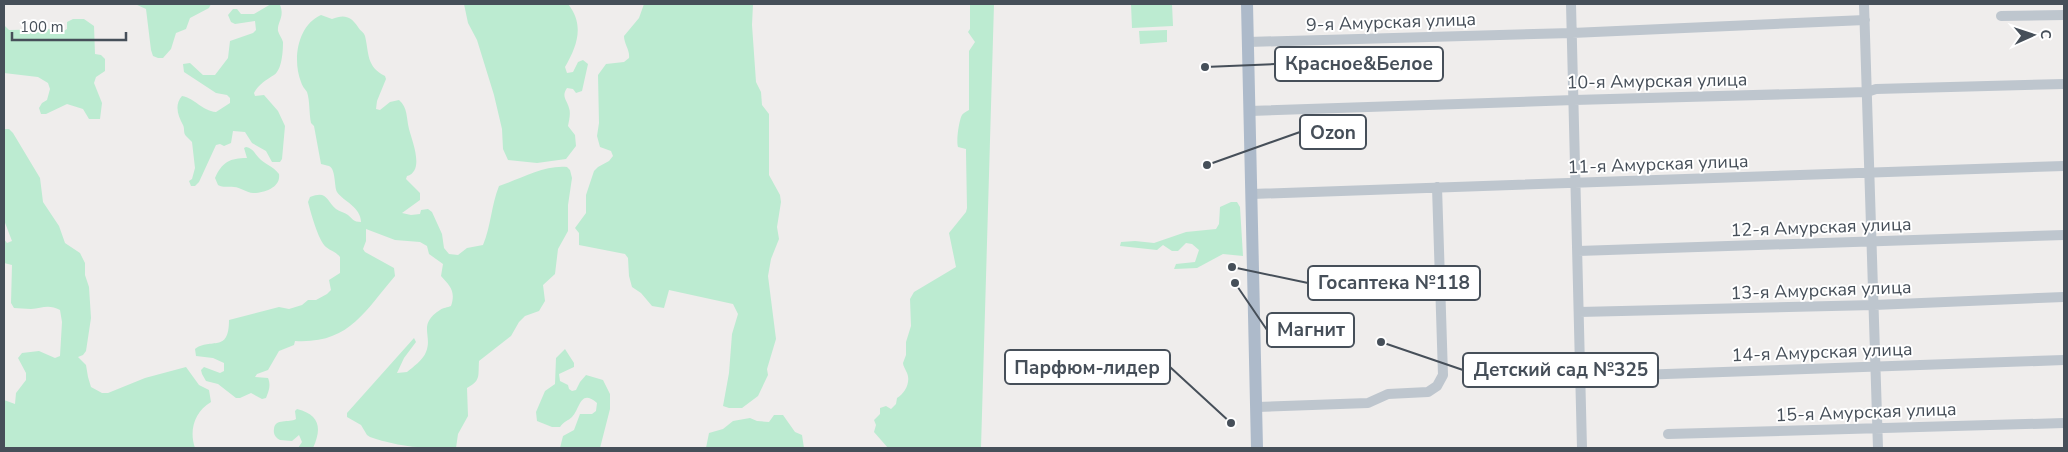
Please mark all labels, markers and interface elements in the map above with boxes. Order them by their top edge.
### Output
street label: 9-я Амурская улица [1306,7,1476,37]
scale bar [12,10,126,42]
north arrow [2008,10,2058,60]
text: 100 m [20,17,64,37]
text: С [2036,29,2055,40]
callout: Красное&Белое [1275,47,1443,81]
text: Красное&Белое [1285,51,1433,77]
street label: 10-я Амурская улица [1566,67,1748,95]
callout: Ozon [1300,115,1366,149]
text: Ozon [1310,120,1356,146]
street label: 11-я Амурская улица [1567,149,1749,179]
street label: 12-я Амурская улица [1730,212,1912,242]
callout: Госаптека №118 [1308,266,1480,300]
text: Госаптека №118 [1318,270,1470,296]
street label: 13-я Амурская улица [1730,275,1912,305]
callout: Магнит [1267,313,1354,347]
text: Магнит [1277,317,1345,343]
street label: 14-я Амурская улица [1731,337,1913,367]
callout: Парфюм-лидер [1005,350,1170,384]
callout: Детский сад №325 [1463,353,1658,387]
text: Парфюм-лидер [1014,355,1160,381]
text: Детский сад №325 [1474,357,1648,383]
street label: 15-я Амурская улица [1775,397,1957,427]

